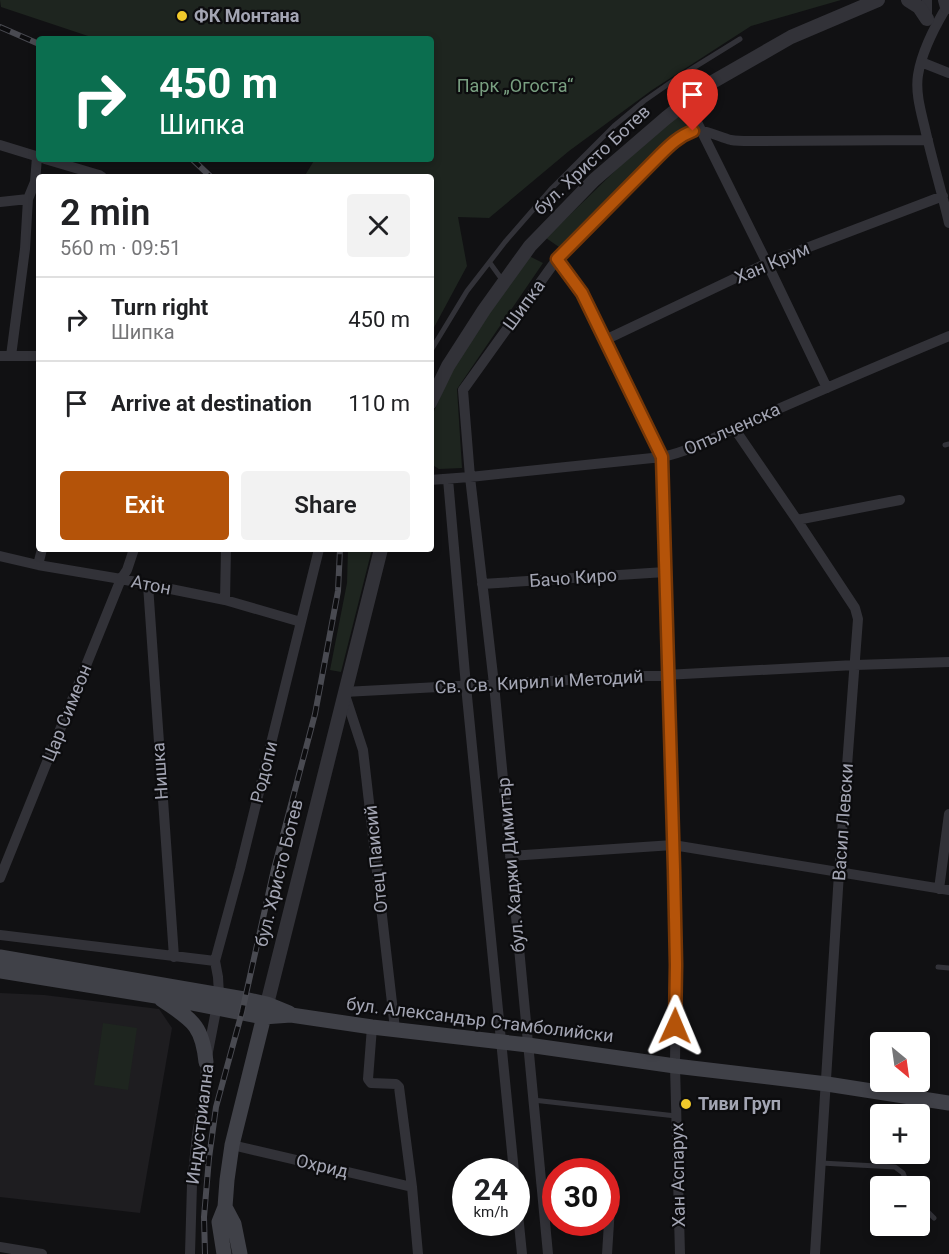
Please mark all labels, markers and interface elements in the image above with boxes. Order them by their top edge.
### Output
place label: ФК Монтана [194,5,300,26]
marker: ФК Монтана [175,9,189,23]
text: 450 m [159,59,278,108]
icon: right [60,60,138,138]
pin [667,69,718,131]
park label: Парк „Огоста“ [457,75,574,96]
icon: arrive [676,78,709,111]
street label: бул. Христо Ботев [529,100,654,219]
text: Шипка [159,109,245,141]
text: 2 min [60,192,150,234]
button: close [347,194,410,257]
text: 560 m · 09:51 [60,236,181,260]
street label: Хан Крум [731,237,812,288]
street label: Шипка [498,275,549,334]
text: Turn right [111,295,208,320]
icon: right [60,303,93,336]
text: 450 m [348,307,410,332]
text: Шипка [111,320,175,344]
icon: arrive [60,387,93,420]
text: Arrive at destination [111,391,312,416]
text: 110 m [348,391,410,416]
street label: Опълченска [680,398,783,459]
button: Exit [60,471,229,540]
button: Share [241,471,410,540]
street label: Бачо Киро [528,564,617,591]
street label: Атон [129,570,173,599]
street label: Цар Симеон [37,661,96,765]
street label: Св. Св. Кирил и Методий [434,666,644,697]
street label: Родопи [246,739,281,805]
street label: Нишка [147,742,172,800]
street label: Васил Левски [828,762,857,881]
street label: бул. Хаджи Димитър [492,777,529,954]
street label: бул. Христо Ботев [250,797,307,949]
street label: Отец Паисий [359,804,392,914]
street label: бул. Александър Стамболийски [345,993,615,1046]
position arrow [643,994,707,1058]
north arrow [870,1032,930,1092]
map controls [870,1032,930,1236]
street label: Индустриална [182,1062,217,1185]
place label: Тиви Груп [698,1093,781,1114]
marker: Тиви Груп [679,1097,693,1111]
button: + [870,1104,930,1164]
street label: Хан Аспарух [666,1122,689,1228]
street label: Охрид [294,1149,350,1182]
speed limit sign: 30 [542,1158,620,1236]
text: 24 [474,1172,508,1207]
button: − [870,1176,930,1236]
text: km/h [473,1203,509,1221]

